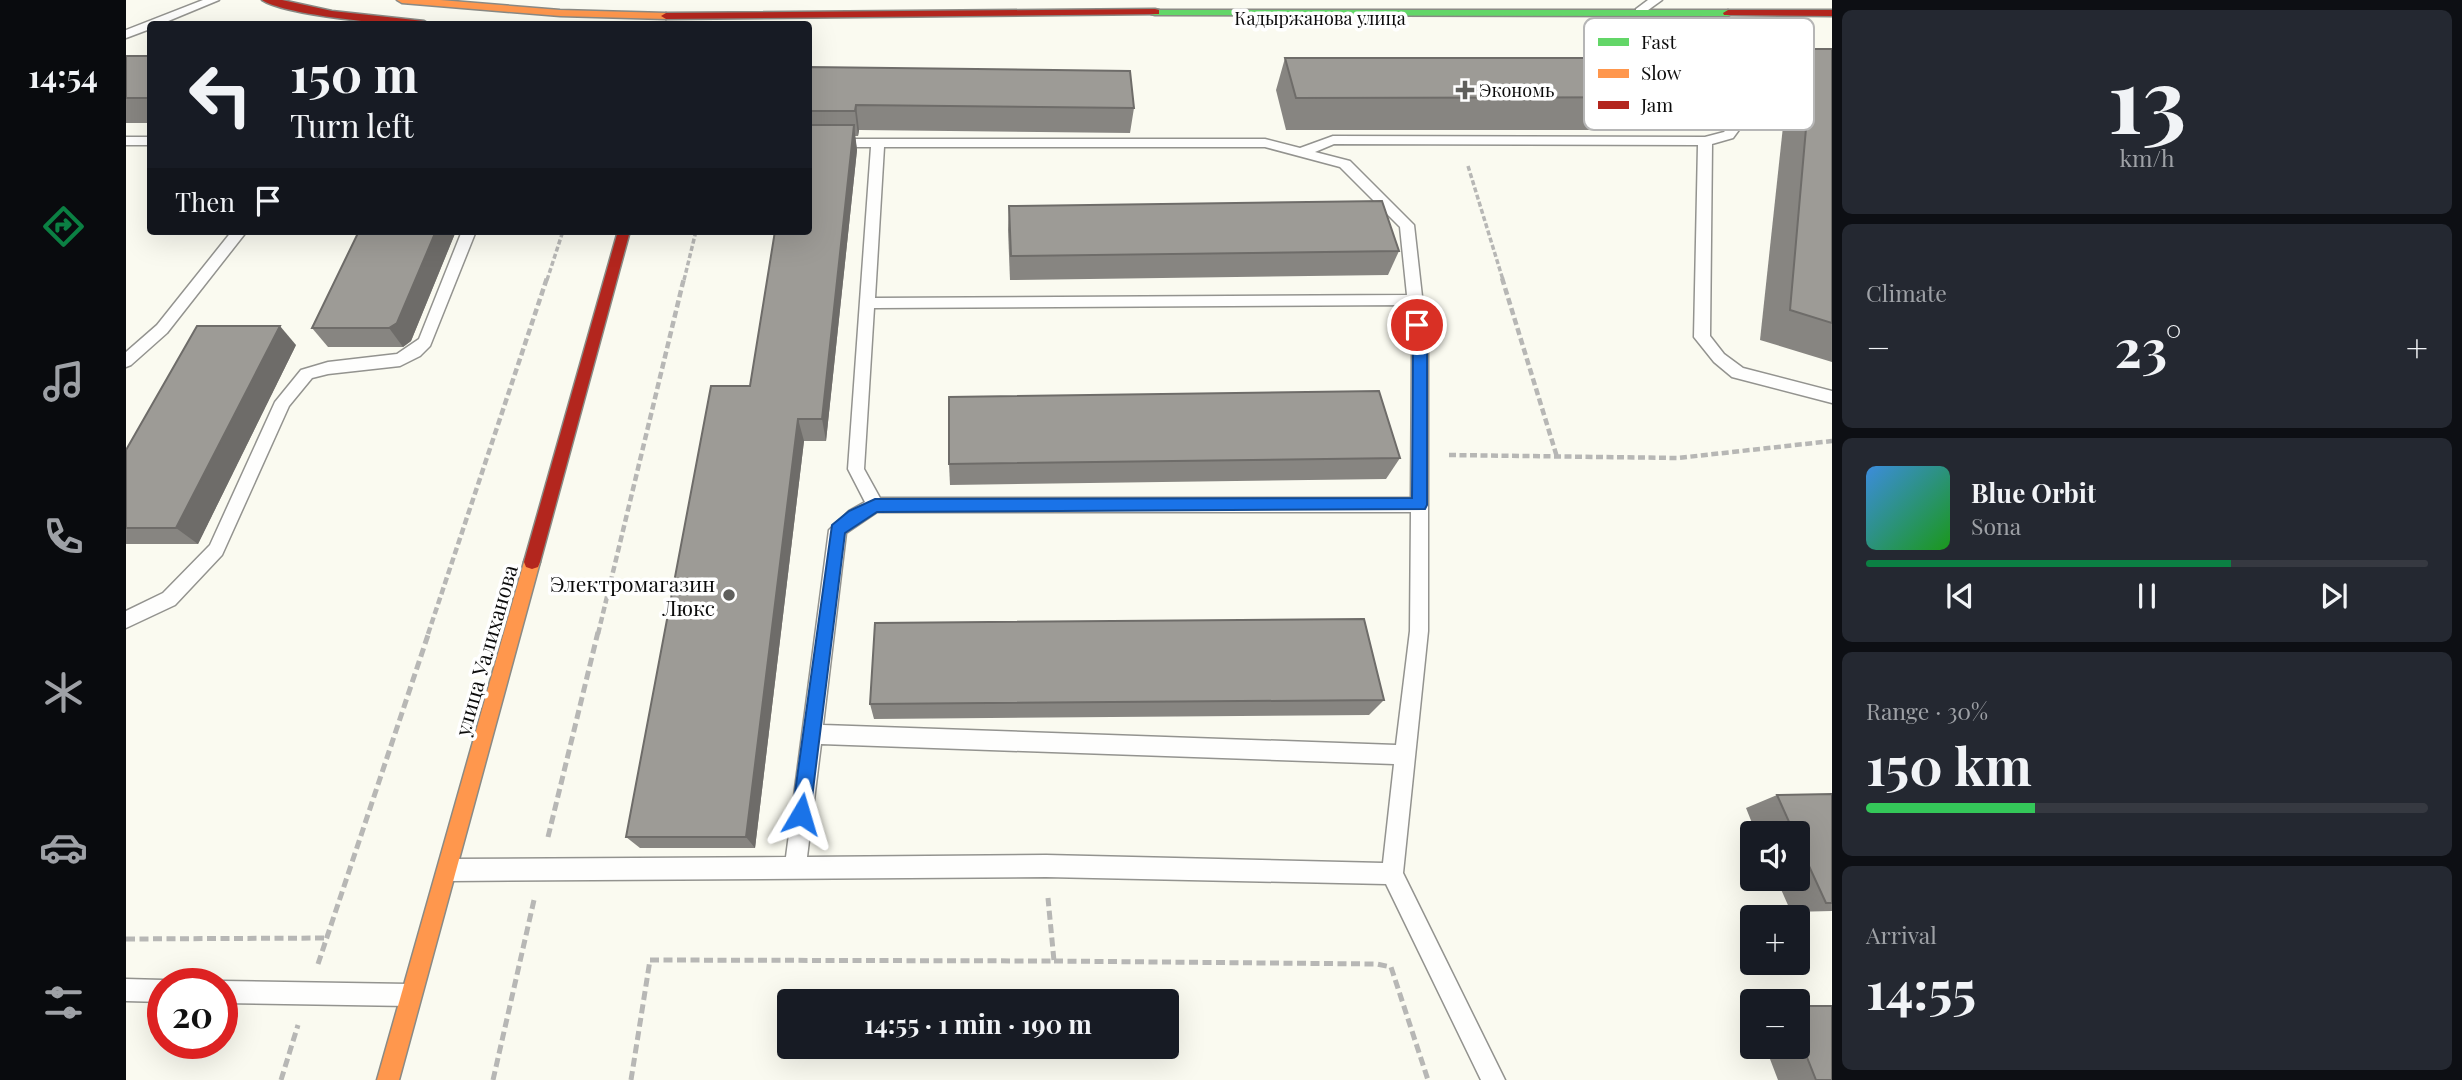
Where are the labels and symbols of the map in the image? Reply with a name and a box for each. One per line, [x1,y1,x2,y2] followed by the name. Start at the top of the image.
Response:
[1234,6,1406,30] street label: Кадыржанова улица
[1584,18,1814,130] legend
[1641,28,1677,54] text: Fast
[1641,59,1682,85] text: Slow
[1479,78,1554,102] place label: Экономь
[1457,82,1473,98] marker: Экономь
[1640,91,1673,117] text: Jam
[1387,295,1447,355] pin
[447,561,523,740] street label: улица Уалиханова
[550,569,715,621] place label: Электромагазин Люкс
[721,587,737,603] marker: Электромагазин Люкс
[764,777,838,851] position arrow
[147,968,238,1059] speed limit sign: 20

